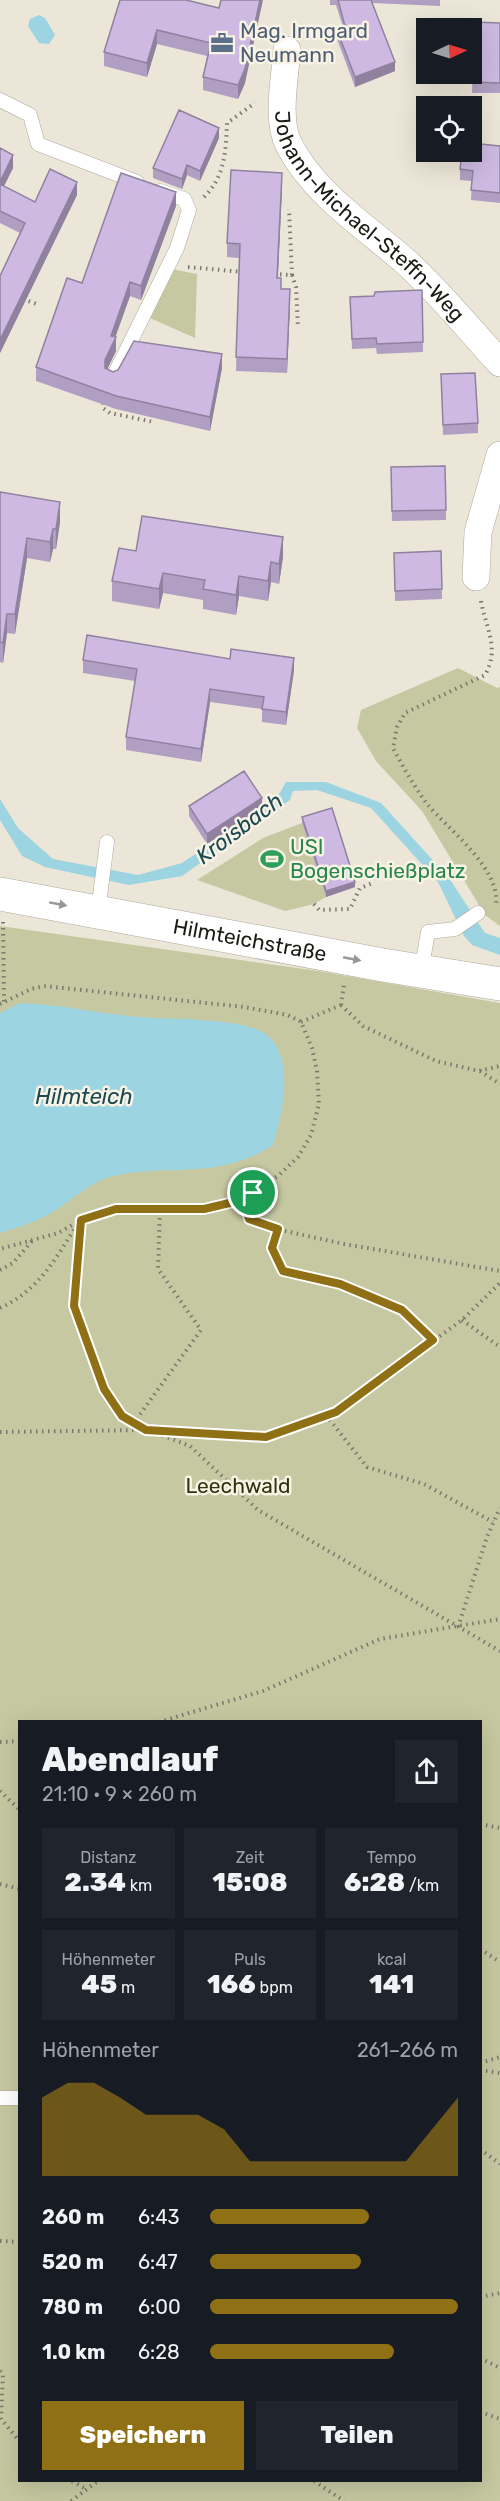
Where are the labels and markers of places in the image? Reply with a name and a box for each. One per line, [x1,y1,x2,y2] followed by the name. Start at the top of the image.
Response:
[240,18,368,67] place label: Mag. Irmgard Neumann
[209,30,235,56] office icon: Mag. Irmgard Neumann
[290,834,465,883] place label: USI Bogenschießplatz
[259,846,285,872] sports icon: USI Bogenschießplatz
[227,1167,278,1218] pin

